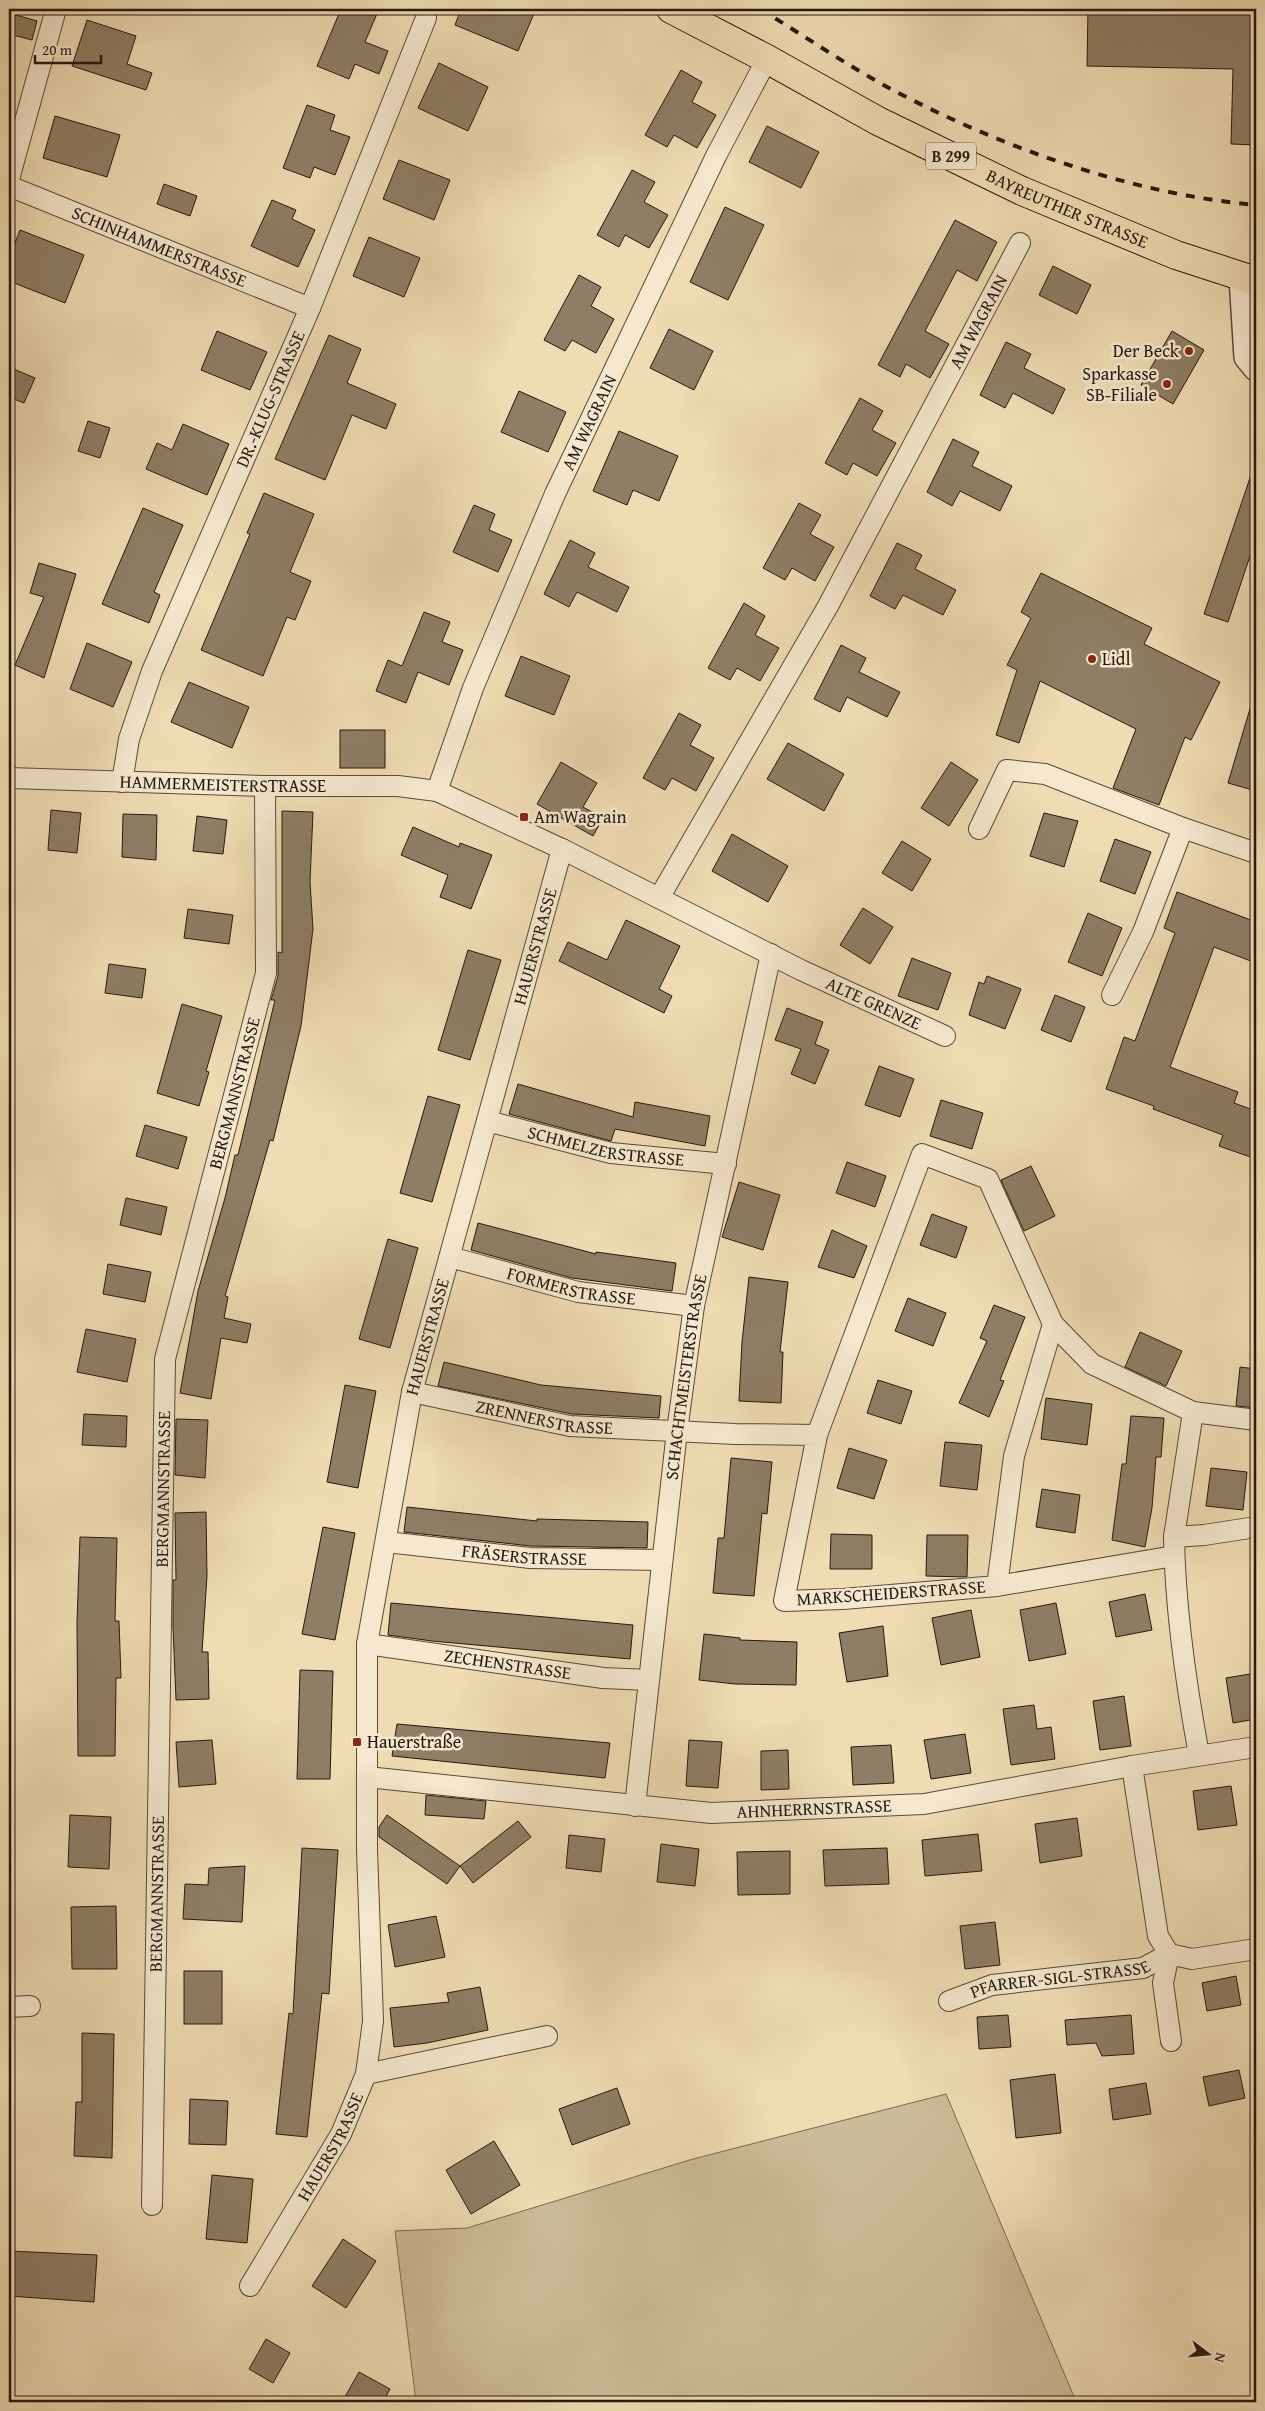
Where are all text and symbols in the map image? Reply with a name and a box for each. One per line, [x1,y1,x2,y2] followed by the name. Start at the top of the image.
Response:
[35,32,101,64] scale bar
[42,39,73,60] text: 20 m
[926,142,976,170] road number: B 299
[982,162,1153,255] street label: BAYREUTHER STRASSE
[68,199,251,294] street label: SCHINHAMMERSTRASSE
[942,269,1014,374] street label: AM WAGRAIN
[228,326,312,472] street label: DR.-KLUG-STRASSE
[1113,337,1180,364] place label: Der Beck
[1183,345,1195,357] marker: Der Beck
[1082,360,1157,408] place label: Sparkasse SB-Filiale
[554,370,623,475] street label: AM WAGRAIN
[1161,378,1173,390] marker: Sparkasse SB-Filiale
[1102,645,1131,672] place label: Lidl
[1086,653,1098,665] marker: Lidl
[119,767,326,799] street label: HAMMERMEISTERSTRASSE
[534,803,627,830] place label: Am Wagrain
[518,811,530,823] marker: Am Wagrain
[506,885,564,1008] street label: HAUERSTRASSE
[822,969,926,1036] street label: ALTE GRENZE
[201,1014,267,1172] street label: BERGMANNSTRASSE
[525,1118,685,1173] street label: SCHMELZERSTRASSE
[504,1259,637,1312] street label: FORMERSTRASSE
[658,1271,714,1481] street label: SCHACHTMEISTERSTRASSE
[398,1275,456,1398] street label: HAUERSTRASSE
[473,1392,613,1441] street label: ZRENNERSTRASSE
[148,1411,177,1568] street label: BERGMANNSTRASSE
[460,1537,587,1572] street label: FRÄSERSTRASSE
[796,1572,986,1613] street label: MARKSCHEIDERSTRASSE
[442,1641,573,1686] street label: ZECHENSTRASSE
[367,1728,461,1755] place label: Hauerstraße
[351,1736,363,1748] marker: Hauerstraße
[736,1791,892,1825] street label: AHNHERRNSTRASSE
[142,1816,171,1972] street label: BERGMANNSTRASSE
[966,1952,1155,2005] street label: PFARRER-SIGL-STRASSE
[290,2088,370,2206] street label: HAUERSTRASSE
[1182,2328,1232,2378] north arrow
[1209,2350,1231,2365] text: N

